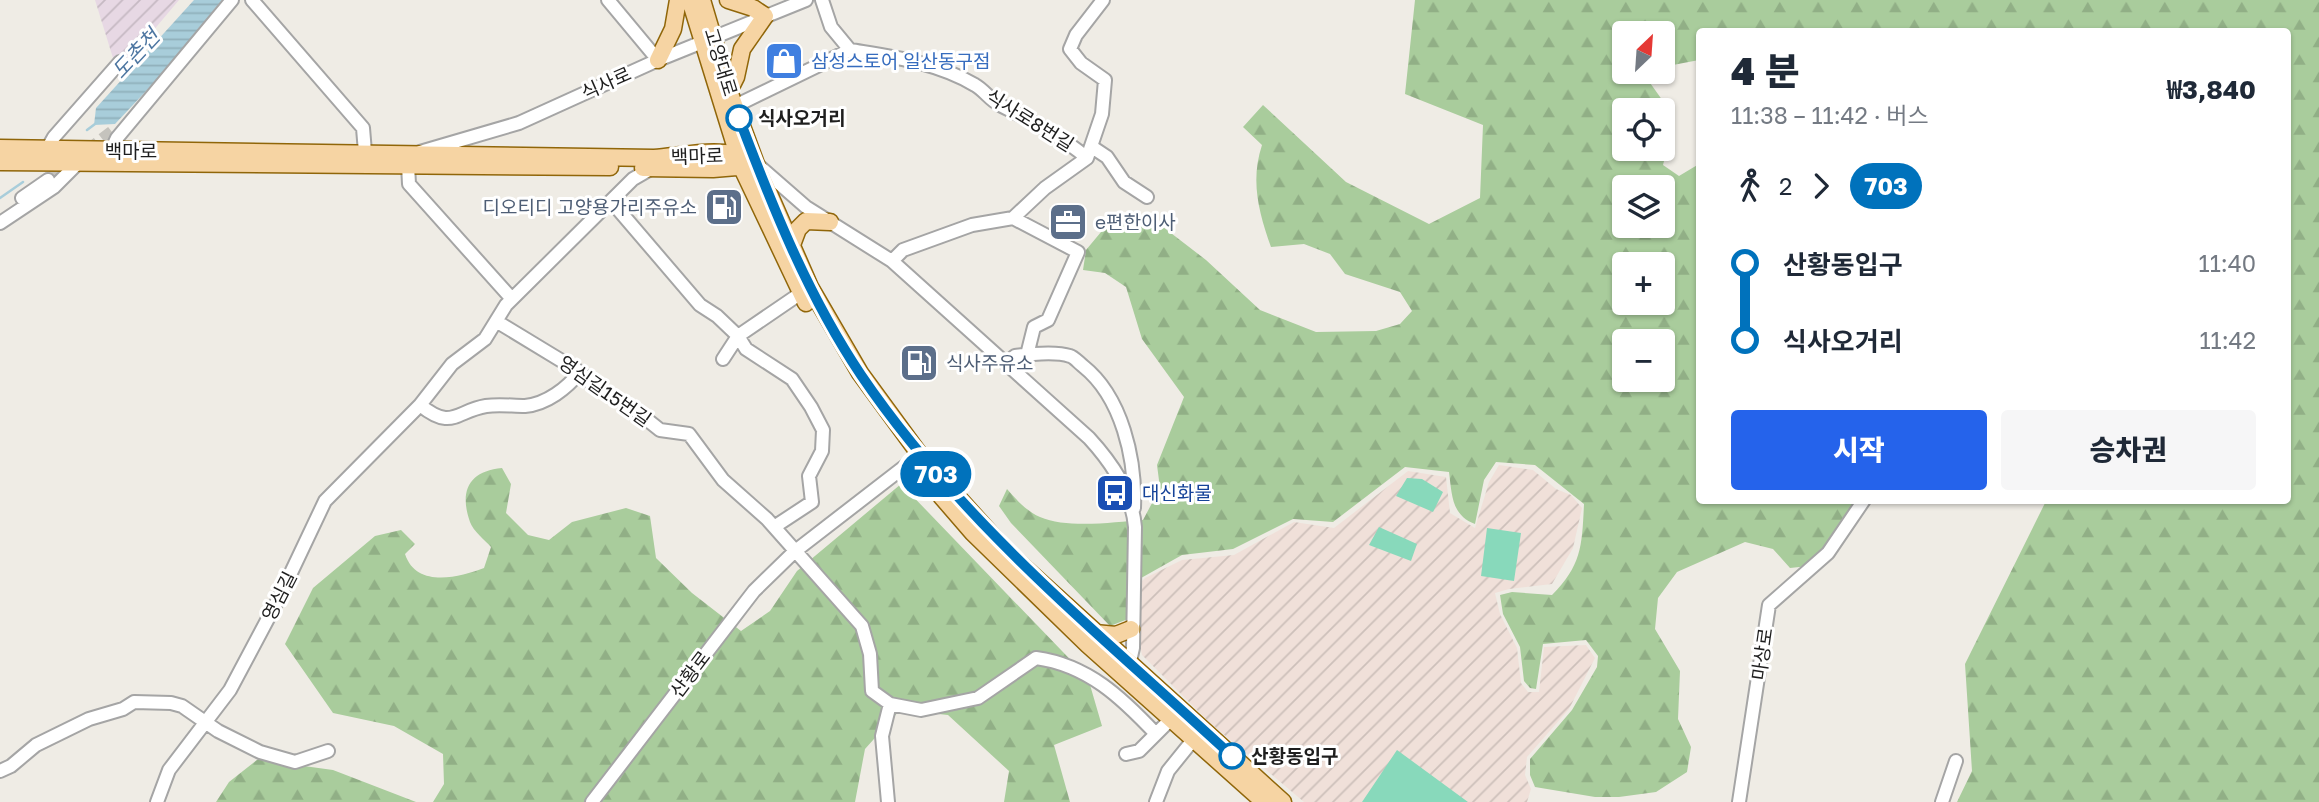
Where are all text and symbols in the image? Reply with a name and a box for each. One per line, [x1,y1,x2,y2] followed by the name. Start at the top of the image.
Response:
[106,21,166,83] water label: 도촌천
[1612,21,1675,84] north arrow
[1612,21,1675,392] map controls
[700,25,743,99] street label: 고양대로
[763,40,805,82] shop icon: 삼성스토어 일산동구점
[1731,48,1800,93] text: 4 분
[811,49,991,72] place label: 삼성스토어 일산동구점
[577,61,634,104] street label: 식사로
[2167,74,2256,105] text: ₩3,840
[982,84,1078,156] street label: 식사로8번길
[1612,98,1675,161] button: locate
[1731,101,1929,129] text: 11:38 – 11:42 · 버스
[726,105,752,131] marker: 식사오거리
[758,106,845,129] place label: 식사오거리
[105,139,157,162] street label: 백마로
[670,143,724,168] street label: 백마로
[1731,167,1769,205] icon: walk
[1802,167,1840,205] icon: forward
[1864,171,1908,200] text: 703
[1779,172,1792,200] text: 2
[1612,175,1675,238] button: layers
[703,186,745,228] fuel station icon: 디오티디 고양용가리주유소
[482,195,697,218] place label: 디오티디 고양용가리주유소
[1047,201,1089,243] office icon: e편한이사
[1095,210,1176,233] place label: e편한이사
[1783,249,1903,280] text: 산황동입구
[2199,249,2256,277] text: 11:40
[1612,252,1675,315] button: +
[1783,326,1903,357] text: 식사오거리
[2199,326,2256,354] text: 11:42
[1612,329,1675,392] button: −
[898,342,940,384] fuel station icon: 식사주유소
[555,350,656,431] street label: 영심길15번길
[946,351,1033,374] place label: 식사주유소
[1731,410,1987,490] button: 시작
[2001,410,2256,490] button: 승차권
[896,451,976,497] line badge: 703
[914,459,958,488] text: 703
[1094,472,1136,514] bus stop icon: 대신화물
[1142,481,1212,504] place label: 대신화물
[256,567,301,624] street label: 영심길
[1746,626,1777,682] street label: 마상로
[665,646,715,702] street label: 산황로
[1219,743,1245,769] marker: 산황동입구
[1251,744,1338,767] place label: 산황동입구

